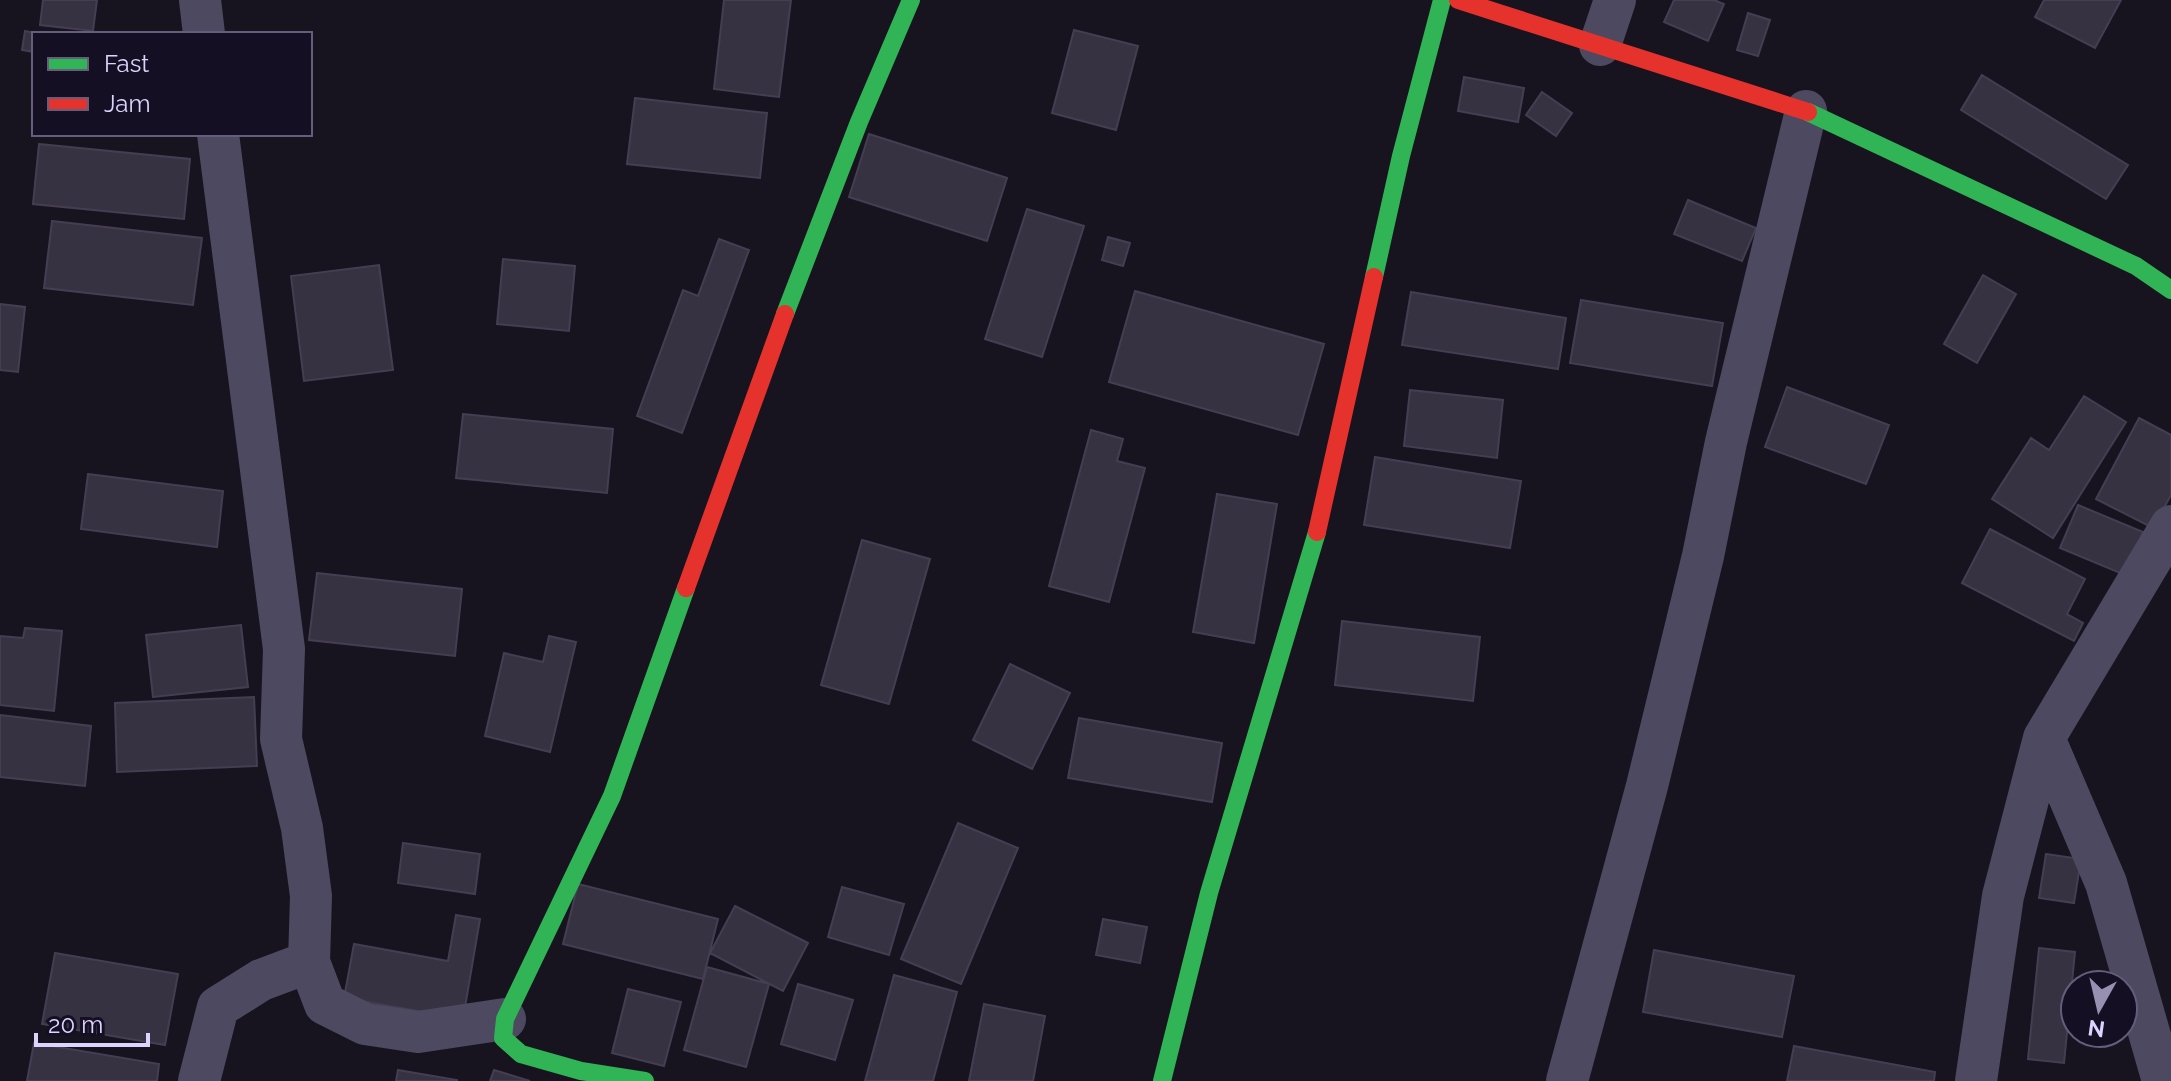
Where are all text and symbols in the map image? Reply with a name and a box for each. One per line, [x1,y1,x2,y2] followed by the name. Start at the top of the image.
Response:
[32,32,312,136] legend
[104,49,149,78] text: Fast
[104,89,150,118] text: Jam
[2059,969,2139,1049] north arrow
[36,997,148,1047] scale bar
[48,1010,103,1039] text: 20 m
[2086,1015,2106,1043] text: N

